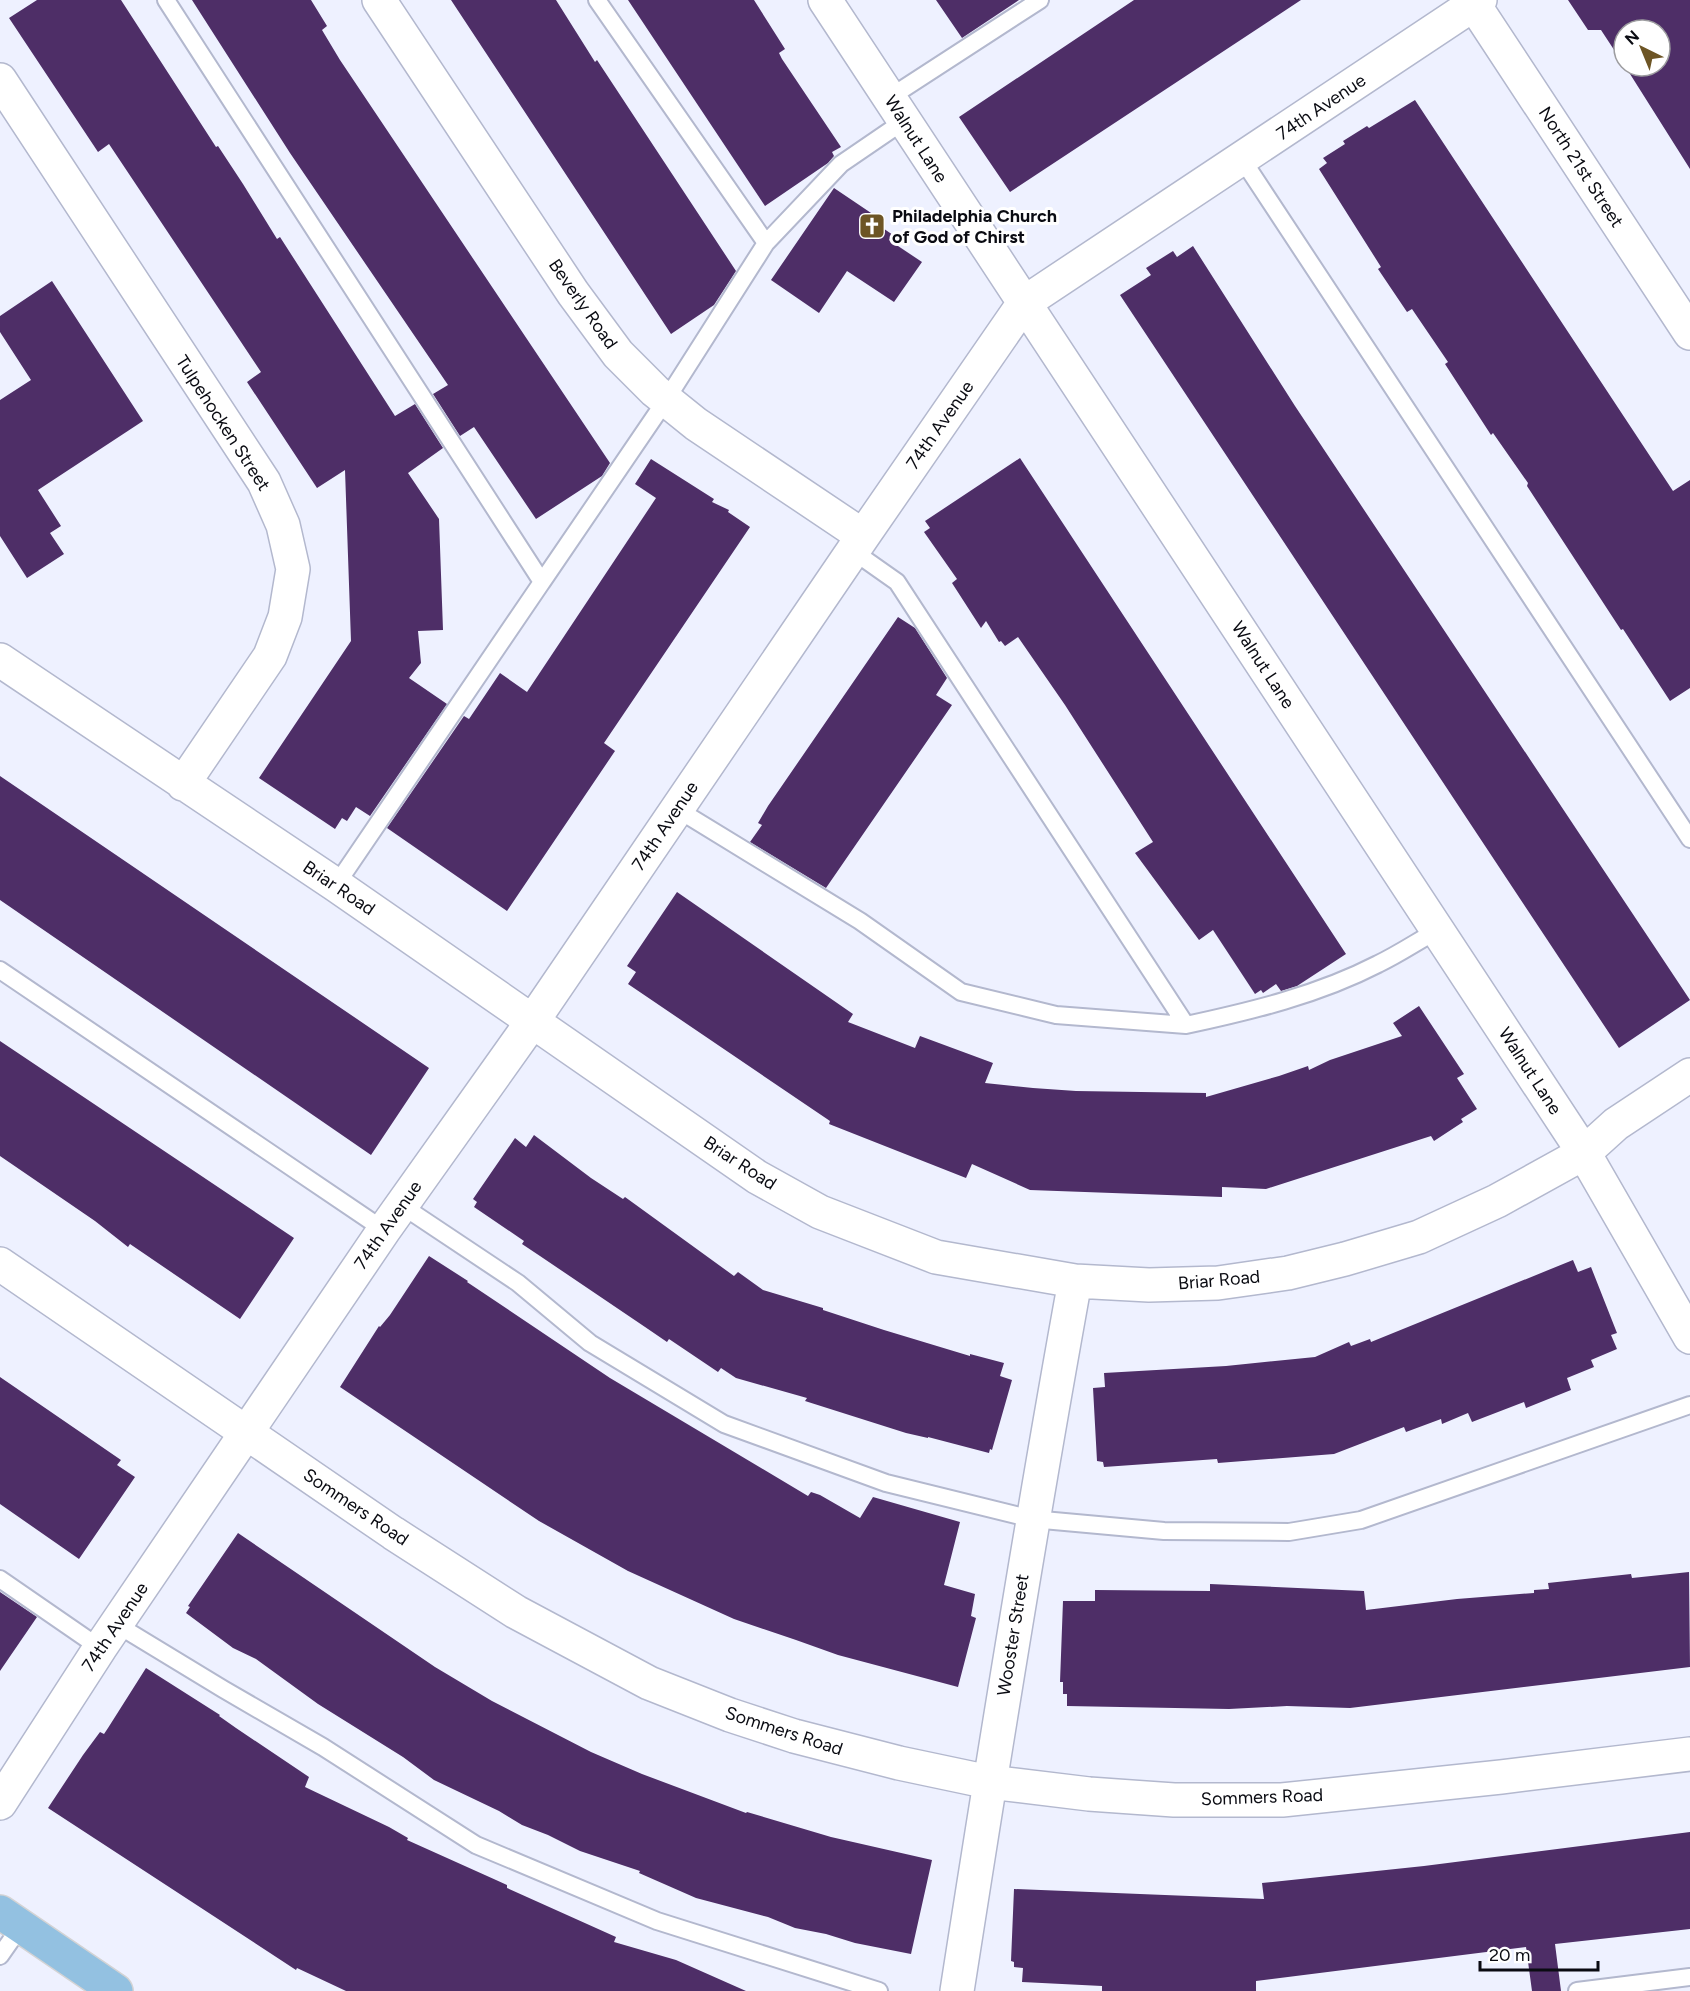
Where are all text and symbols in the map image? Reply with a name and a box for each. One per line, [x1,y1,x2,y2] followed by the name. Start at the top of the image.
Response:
[1612,18,1672,78] north arrow
[1621,26,1643,49] text: N
[1272,69,1370,145] street label: 74th Avenue
[880,91,952,187] street label: Walnut Lane
[1534,103,1628,232] street label: North 21st Street
[892,205,1057,248] place label: Philadelphia Church of God of Chirst
[857,211,887,241] church icon: Philadelphia Church of God of Chirst
[544,255,622,353] street label: Beverly Road
[171,351,275,495] street label: Tulpehocken Street
[901,376,979,474] street label: 74th Avenue
[1227,617,1299,713] street label: Walnut Lane
[627,777,703,875] street label: 74th Avenue
[299,856,379,920] street label: Briar Road
[1494,1023,1566,1119] street label: Walnut Lane
[699,1131,781,1195] street label: Briar Road
[349,1176,427,1274] street label: 74th Avenue
[1177,1265,1261,1295] street label: Briar Road
[299,1464,413,1550] street label: Sommers Road
[992,1572,1034,1698] street label: Wooster Street
[77,1578,153,1676] street label: 74th Avenue
[722,1702,846,1760] street label: Sommers Road
[1200,1784,1324,1810] street label: Sommers Road
[1480,1934,1598,1972] scale bar
[1489,1944,1530,1966] text: 20 m

